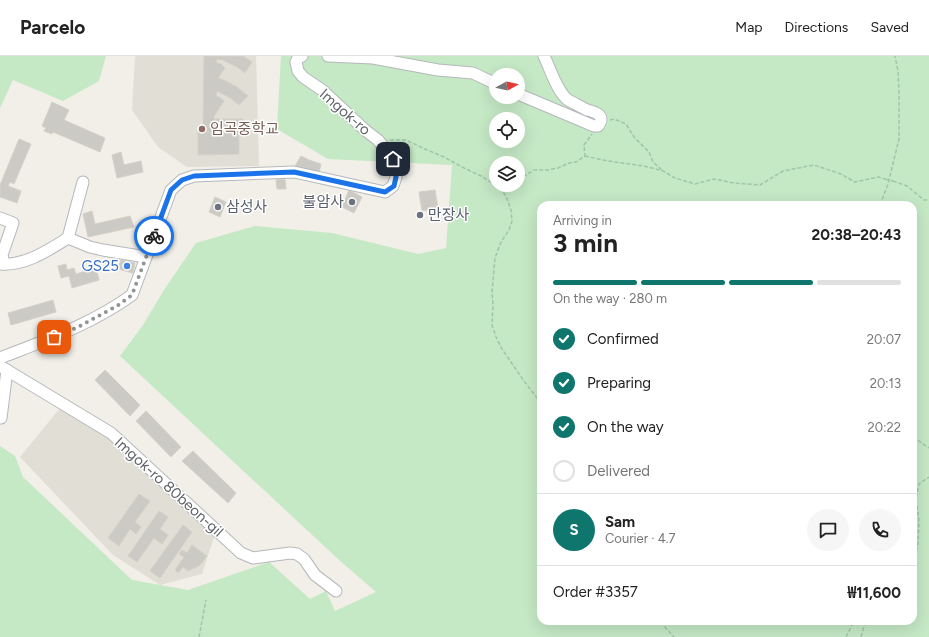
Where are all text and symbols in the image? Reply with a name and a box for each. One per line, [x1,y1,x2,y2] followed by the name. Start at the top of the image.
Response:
[20,16,85,39] text: Parcelo
[735,19,763,36] text: Map
[785,19,848,36] text: Directions
[870,19,909,36] text: Saved
[489,68,525,104] north arrow
[489,68,525,192] map controls
[316,85,374,139] street label: Imgok-ro
[489,112,525,148] button: locate
[210,120,279,138] place label: 임곡중학교
[197,124,207,134] marker: 임곡중학교
[376,142,410,176] pin
[382,148,404,170] icon: home
[489,156,525,192] button: layers
[303,193,344,211] place label: 불암사
[347,197,357,207] marker: 불암사
[226,198,268,216] place label: 삼성사
[213,202,223,212] marker: 삼성사
[428,206,470,224] place label: 만장사
[415,210,425,220] marker: 만장사
[553,213,612,228] text: Arriving in
[134,216,174,256] courier
[143,225,165,247] icon: bike
[812,226,901,244] text: 20:38–20:43
[553,227,618,259] text: 3 min
[81,257,119,275] place label: GS25
[122,261,132,271] marker: GS25
[553,291,667,306] text: On the way · 280 m
[37,320,71,354] pin
[43,326,65,348] icon: bag
[553,328,575,350] icon: check
[587,330,659,348] text: Confirmed
[867,332,901,347] text: 20:07
[553,372,575,394] icon: check
[587,374,651,392] text: Preparing
[870,376,901,391] text: 20:13
[553,416,575,438] icon: check
[587,418,664,436] text: On the way
[868,420,901,435] text: 20:22
[111,433,227,541] street label: Imgok-ro 80beon-gil
[587,462,650,480] text: Delivered
[807,509,849,551] button: chat
[859,509,901,551] button: phone
[605,513,635,531] text: Sam
[569,521,579,539] text: S
[605,531,676,546] text: Courier · 4.7
[553,583,638,601] text: Order #3357
[847,584,901,602] text: ₩11,600

